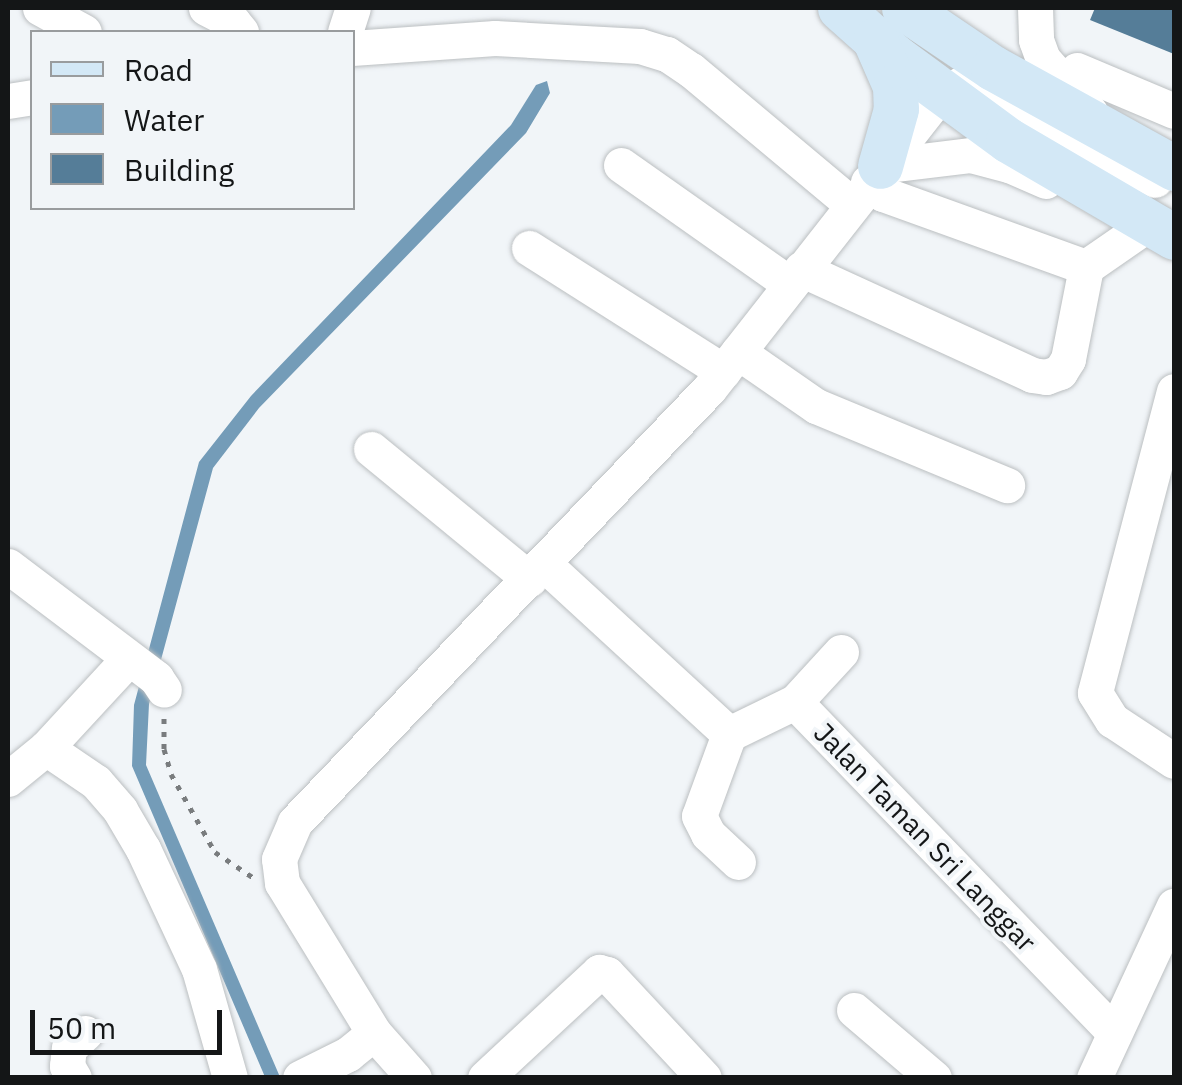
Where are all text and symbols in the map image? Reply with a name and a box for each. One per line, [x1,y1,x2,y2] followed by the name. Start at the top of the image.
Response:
[30,30,355,210] legend
[124,50,193,89] text: Road
[124,100,204,139] text: Water
[124,150,234,189] text: Building
[807,716,1043,958] street label: Jalan Taman Sri Langgar
[35,990,228,1052] scale bar
[47,1008,116,1047] text: 50 m

